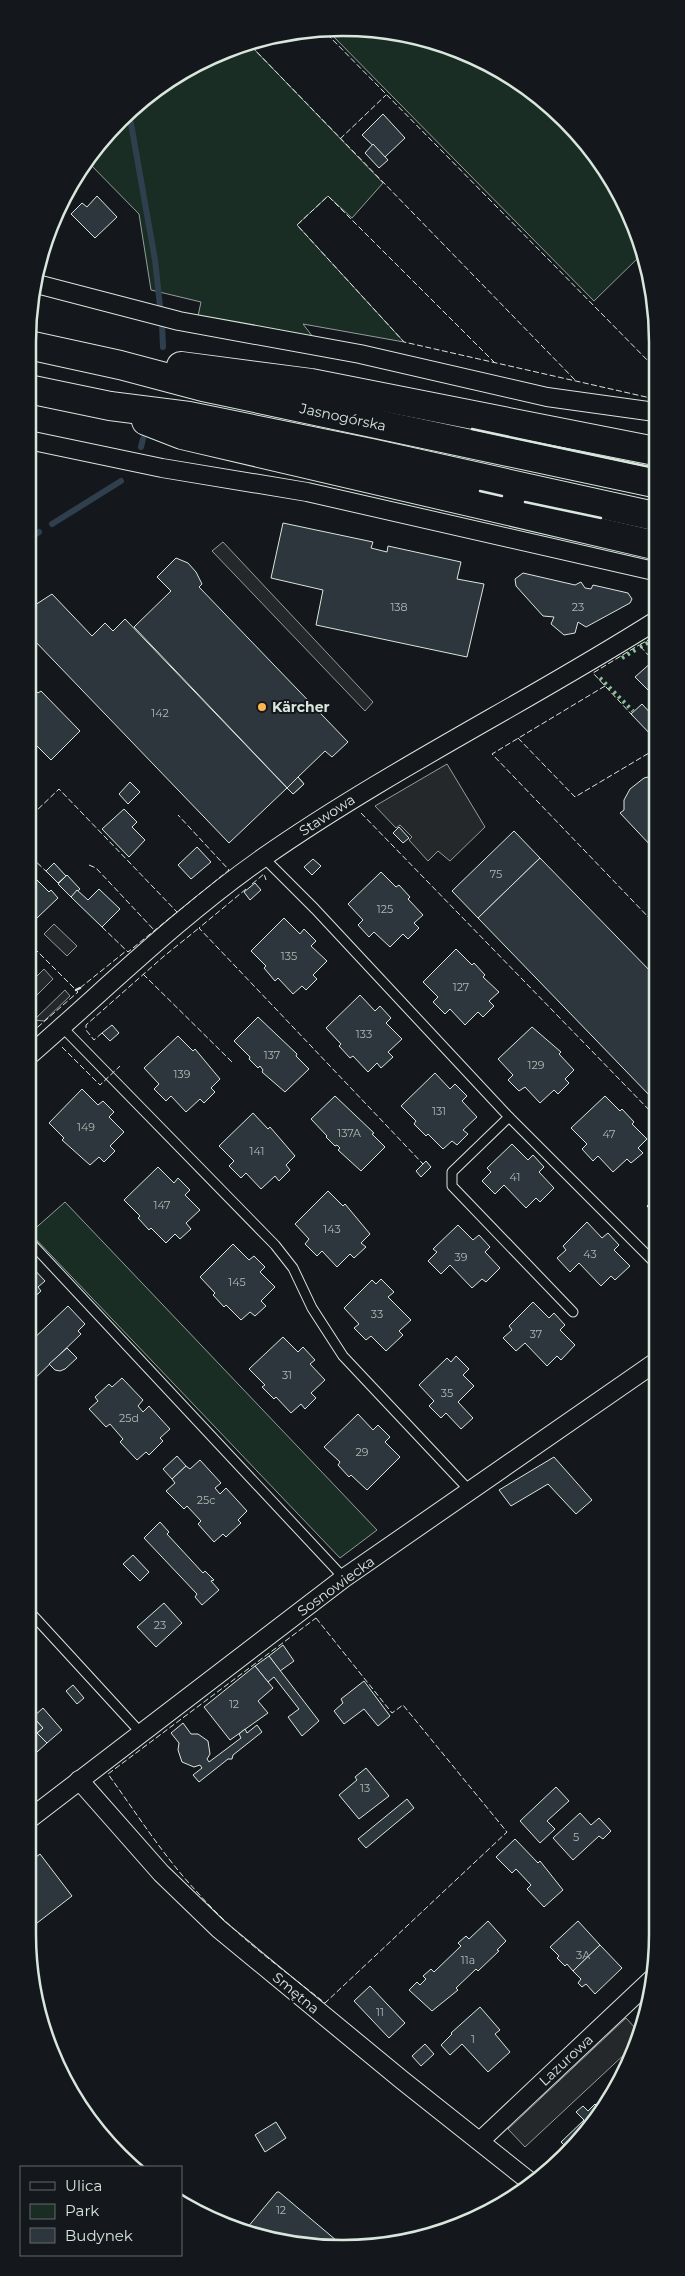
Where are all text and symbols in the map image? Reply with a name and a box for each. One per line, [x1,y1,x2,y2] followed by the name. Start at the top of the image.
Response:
[297,399,388,435] street label: Jasnogórska
[390,600,408,614] house number: 138
[572,600,584,614] house number: 23
[272,698,330,716] place label: Kärcher
[256,701,268,713] marker: Kärcher
[151,706,169,720] house number: 142
[296,790,358,840] street label: Stawowa
[490,867,502,881] house number: 75
[377,902,393,916] house number: 125
[281,949,297,963] house number: 135
[453,980,469,994] house number: 127
[356,1027,372,1041] house number: 133
[264,1048,280,1062] house number: 137
[528,1058,545,1072] house number: 129
[174,1067,191,1081] house number: 139
[432,1104,446,1118] house number: 131
[77,1120,95,1134] house number: 149
[337,1126,361,1140] house number: 137A
[602,1127,616,1141] house number: 47
[250,1144,264,1158] house number: 141
[510,1170,520,1184] house number: 41
[153,1198,171,1212] house number: 147
[323,1222,341,1236] house number: 143
[583,1247,597,1261] house number: 43
[455,1250,468,1264] house number: 39
[228,1275,246,1289] house number: 145
[371,1307,383,1321] house number: 33
[530,1327,542,1341] house number: 37
[282,1368,292,1382] house number: 31
[441,1386,453,1400] house number: 35
[119,1411,139,1425] house number: 25d
[356,1445,369,1459] house number: 29
[197,1493,215,1507] house number: 25c
[294,1552,378,1620] street label: Sosnowiecka
[154,1618,166,1632] house number: 23
[229,1697,239,1711] house number: 12
[360,1781,370,1795] house number: 13
[573,1830,579,1844] house number: 5
[576,1948,590,1962] house number: 3A
[461,1953,475,1967] house number: 11a
[269,1968,323,2018] street label: Smętna
[376,2005,384,2019] house number: 11
[535,2030,597,2090] street label: Lazurowa
[471,2032,475,2046] house number: 1
[20,2166,182,2256] legend
[65,2176,102,2195] text: Ulica
[65,2201,99,2220] text: Park
[276,2203,286,2217] house number: 12
[65,2226,133,2245] text: Budynek

